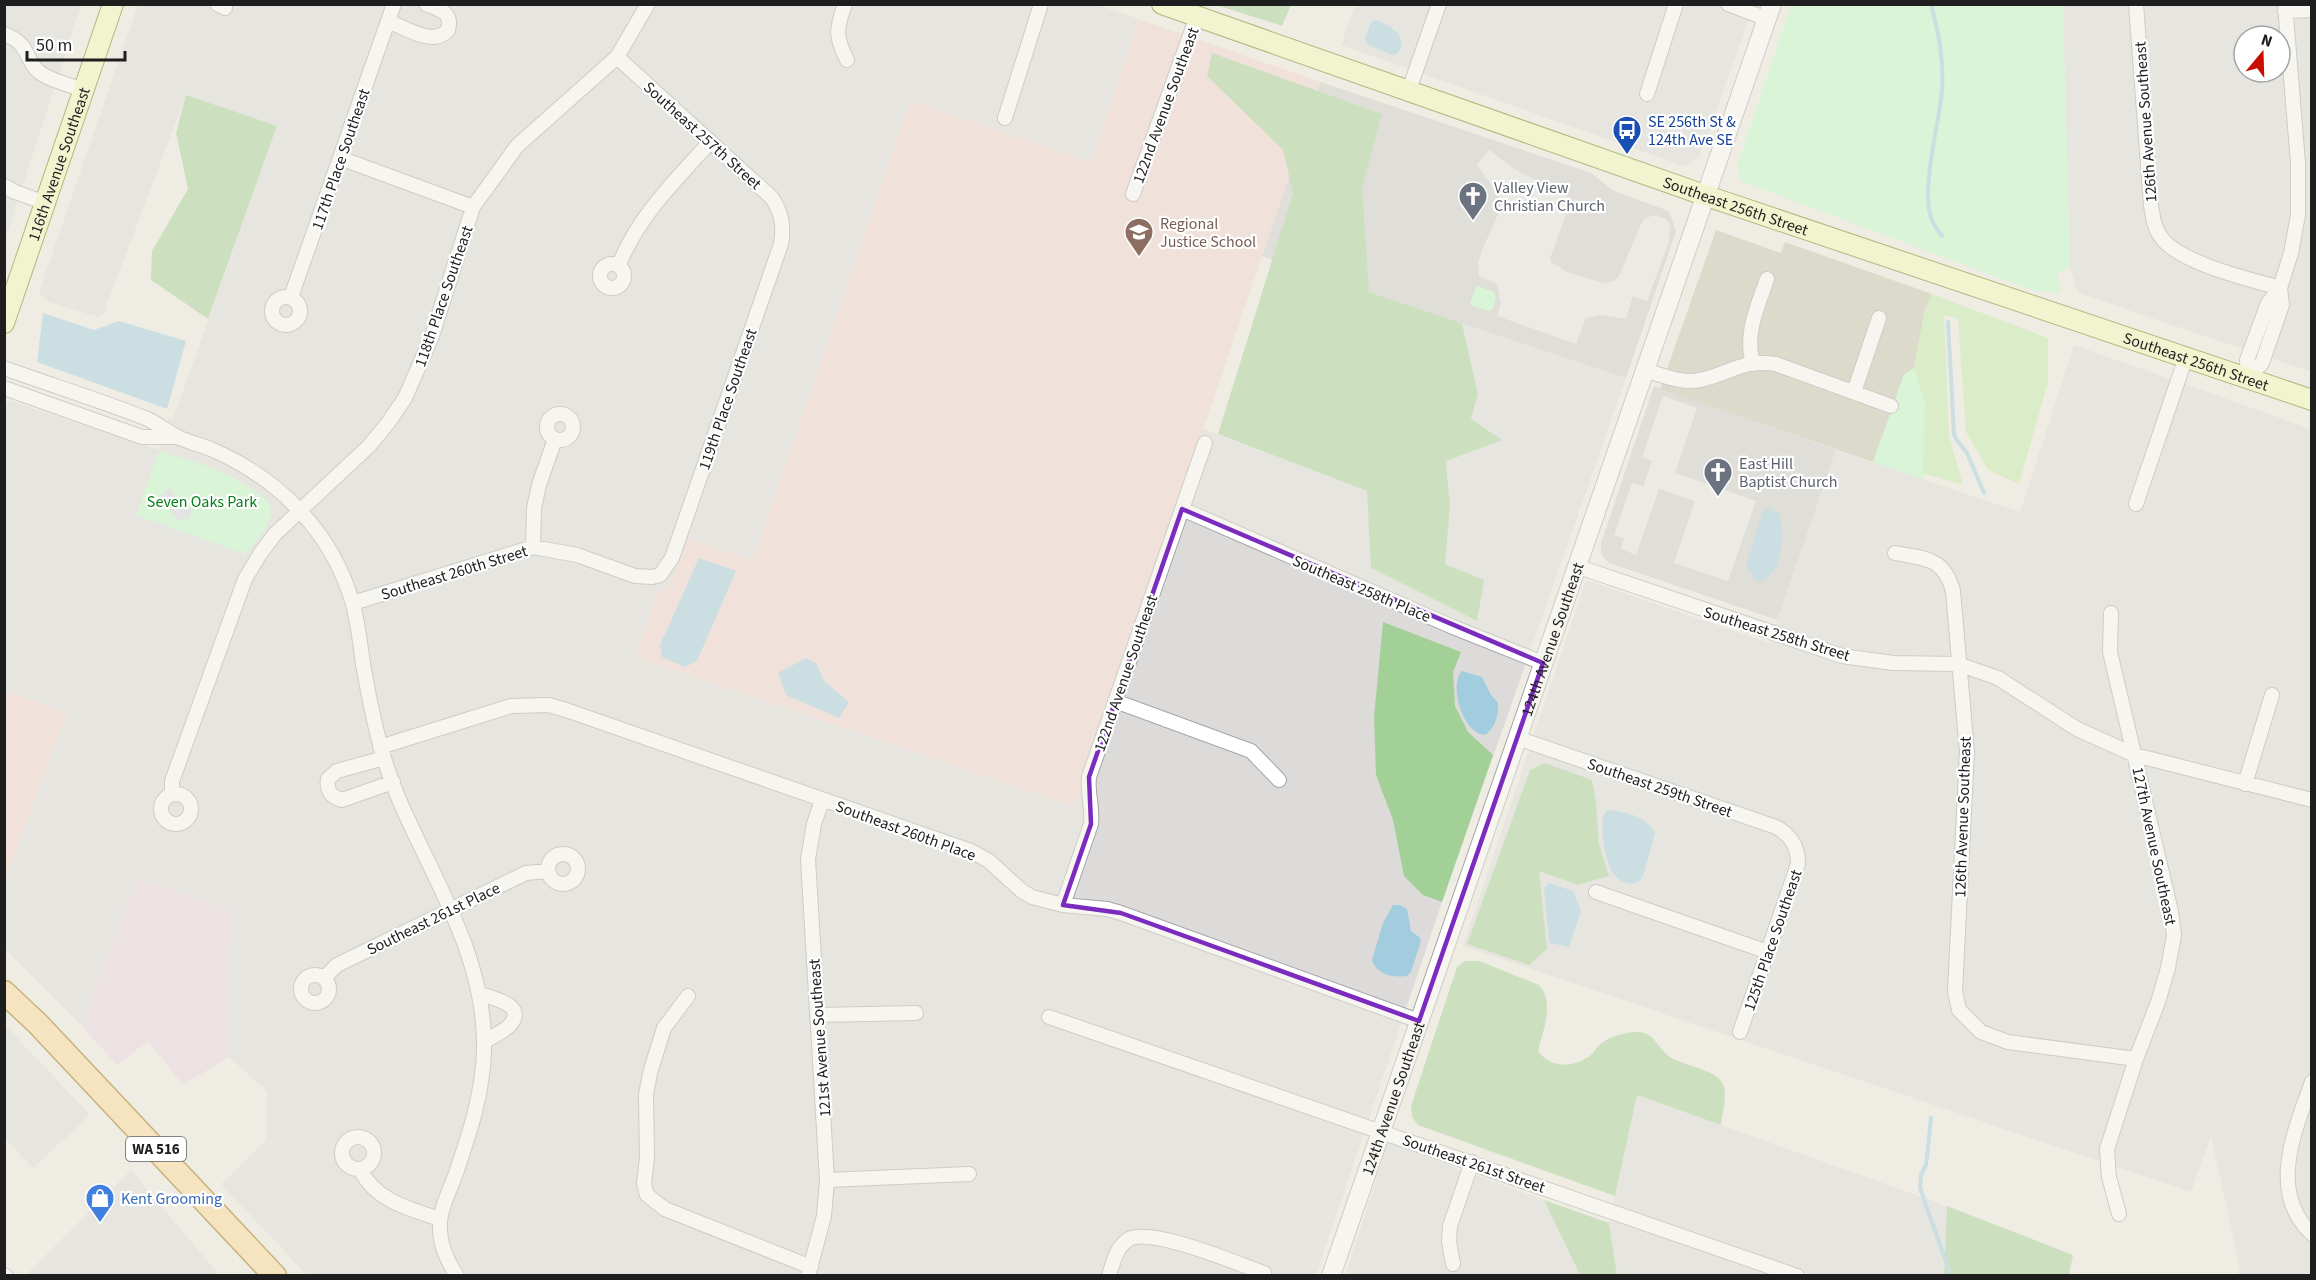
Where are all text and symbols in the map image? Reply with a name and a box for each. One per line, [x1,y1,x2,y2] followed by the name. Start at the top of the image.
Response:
[27,24,124,62] scale bar
[1127,24,1205,187] street label: 122nd Avenue Southeast
[2232,24,2292,84] north arrow
[2258,29,2275,53] text: N
[36,33,72,58] text: 50 m
[2129,40,2163,203] street label: 126th Avenue Southeast
[638,77,767,195] street label: Southeast 257th Street
[23,84,96,244] street label: 116th Avenue Southeast
[306,85,376,233] street label: 117th Place Southeast
[1648,111,1736,151] place label: SE 256th St & 124th Ave SE
[1611,114,1643,156] bus stop icon: SE 256th St & 124th Ave SE
[1660,171,1811,242] street label: Southeast 256th Street
[1494,177,1605,217] place label: Valley View Christian Church
[1457,180,1489,222] church icon: Valley View Christian Church
[1160,213,1256,253] place label: Regional Justice School
[1123,216,1155,258] school or university icon: Regional Justice School
[409,222,479,370] street label: 118th Place Southeast
[693,325,763,473] street label: 119th Place Southeast
[2120,327,2272,397] street label: Southeast 256th Street
[1739,453,1837,493] place label: East Hill Baptist Church
[1702,456,1734,498] church icon: East Hill Baptist Church
[147,491,257,513] park label: Seven Oaks Park
[378,540,531,606] street label: Southeast 260th Street
[1289,550,1434,628] street label: Southeast 258th Place
[1516,559,1590,719] street label: 124th Avenue Southeast
[1089,591,1163,755] street label: 122nd Avenue Southeast
[1701,601,1853,667] street label: Southeast 258th Street
[1949,735,1977,898] street label: 126th Avenue Southeast
[1584,753,1736,823] street label: Southeast 259th Street
[2126,765,2182,928] street label: 127th Avenue Southeast
[832,795,979,867] street label: Southeast 260th Place
[1738,866,1808,1014] street label: 125th Place Southeast
[363,877,504,961] street label: Southeast 261st Place
[803,957,837,1118] street label: 121st Avenue Southeast
[1357,1018,1431,1179] street label: 124th Avenue Southeast
[1399,1129,1549,1199] street label: Southeast 261st Street
[126,1137,186,1161] road number: WA 516
[84,1182,116,1224] shop icon: Kent Grooming
[121,1188,222,1210] place label: Kent Grooming

